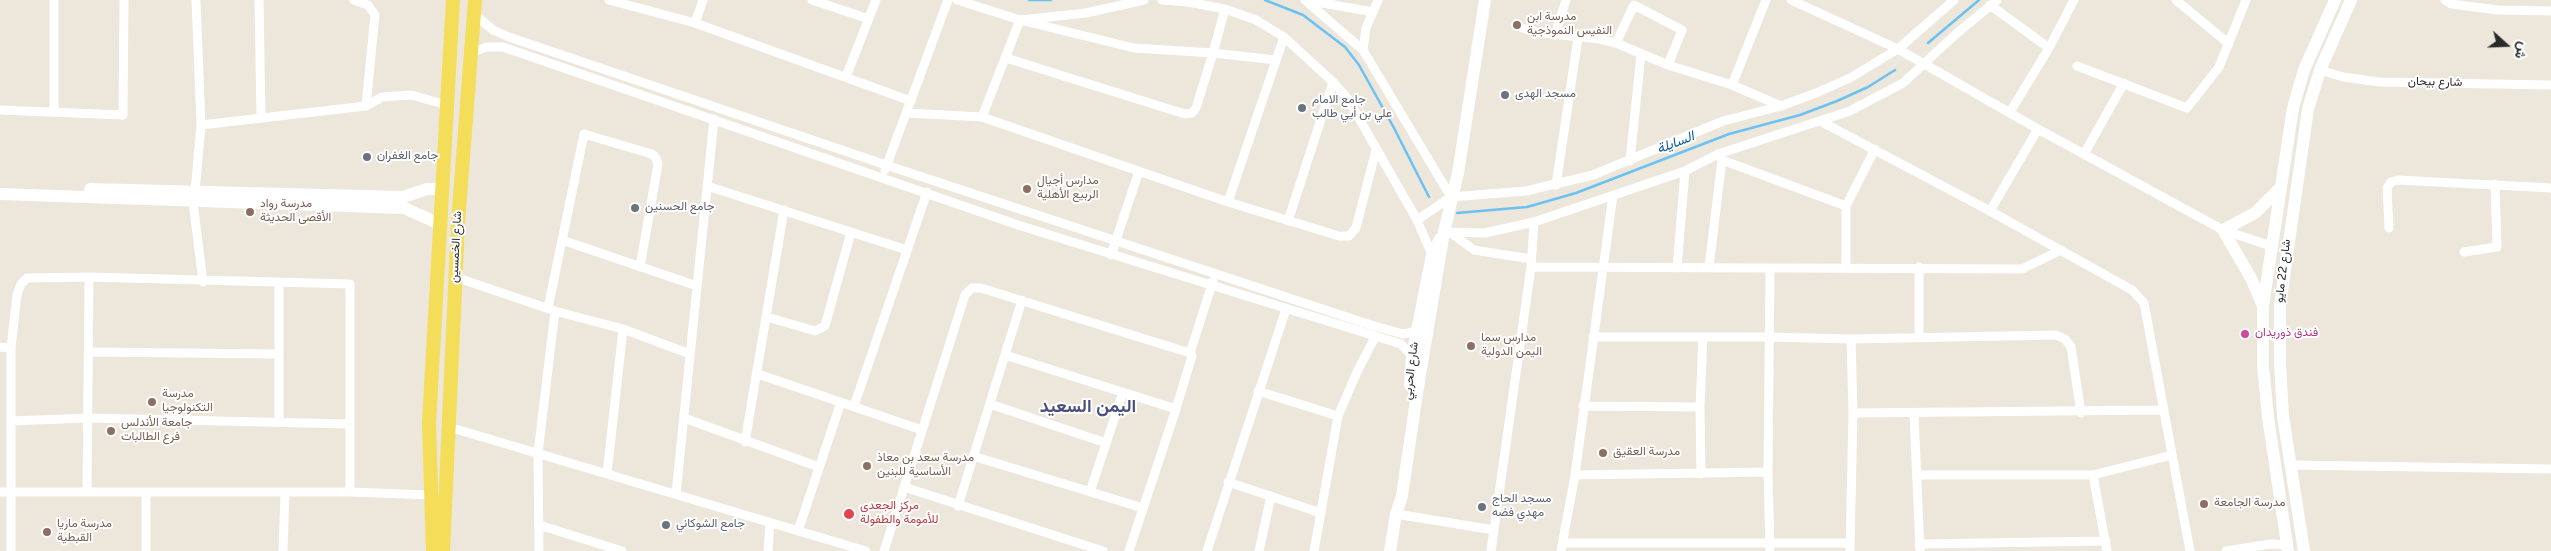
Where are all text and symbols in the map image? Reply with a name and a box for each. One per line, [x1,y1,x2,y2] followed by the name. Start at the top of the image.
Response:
[1527,11,1612,39] place label: مدرسة ابن النفيس النموذجية
[1511,19,1523,31] marker: مدرسة ابن النفيس النموذجية
[2481,20,2531,70] north arrow
[2510,39,2531,61] text: ش
[2408,75,2462,91] street label: شارع بيحان
[1515,88,1576,102] place label: مسجد الهدى
[1499,89,1511,101] marker: مسجد الهدى
[1312,94,1392,122] place label: جامع الامام علي بن أيي طالب
[1296,102,1308,114] marker: جامع الامام علي بن أيي طالب
[1655,129,1697,159] water label: السايلة
[377,150,438,164] place label: جامع الغفران
[361,151,373,163] marker: جامع الغفران
[1037,175,1099,203] place label: مدارس أجيال الربيع الأهلية
[1021,183,1033,195] marker: مدارس أجيال الربيع الأهلية
[260,198,331,226] place label: مدرسة رواد الأقصى الحديثة
[645,201,715,215] place label: جامع الحسنين
[629,202,641,214] marker: جامع الحسنين
[244,206,256,218] marker: مدرسة رواد الأقصى الحديثة
[448,211,466,283] street label: شارع الخمسين
[2273,238,2295,304] street label: شارع 22 مايو
[2255,327,2318,341] place label: فندق ذوريدان
[2239,328,2251,340] marker: فندق ذوريدان
[1481,332,1542,360] place label: مدارس سما اليمن الدولية
[1465,340,1477,352] marker: مدارس سما اليمن الدولية
[1401,341,1423,401] street label: شارع الحربي
[162,388,213,416] place label: مدرسة التكنولوجيا
[146,396,158,408] marker: مدرسة التكنولوجيا
[1040,397,1136,419] district label: اليمن السعيد
[121,417,192,445] place label: جامعة الأندلس فرع الطالبات
[105,425,117,437] marker: جامعة الأندلس فرع الطالبات
[1613,446,1680,460] place label: مدرسة العقيق
[1597,447,1609,459] marker: مدرسة العقيق
[877,452,974,480] place label: مدرسة سعد بن معاذ الأساسية للبنين
[861,460,873,472] marker: مدرسة سعد بن معاذ الأساسية للبنين
[1492,493,1551,521] place label: مسجد الحاج مهدي فضه
[2214,497,2286,511] place label: مدرسة الجامعة
[2198,498,2210,510] marker: مدرسة الجامعة
[860,500,939,528] place label: مركز الجعدي للأمومة والطفولة
[1476,501,1488,513] marker: مسجد الحاج مهدي فضه
[842,507,856,521] marker: مركز الجعدي للأمومة والطفولة
[57,518,112,546] place label: مدرسة ماريا القبطية
[676,518,745,532] place label: جامع الشوكاني
[660,519,672,531] marker: جامع الشوكاني
[41,526,53,538] marker: مدرسة ماريا القبطية

